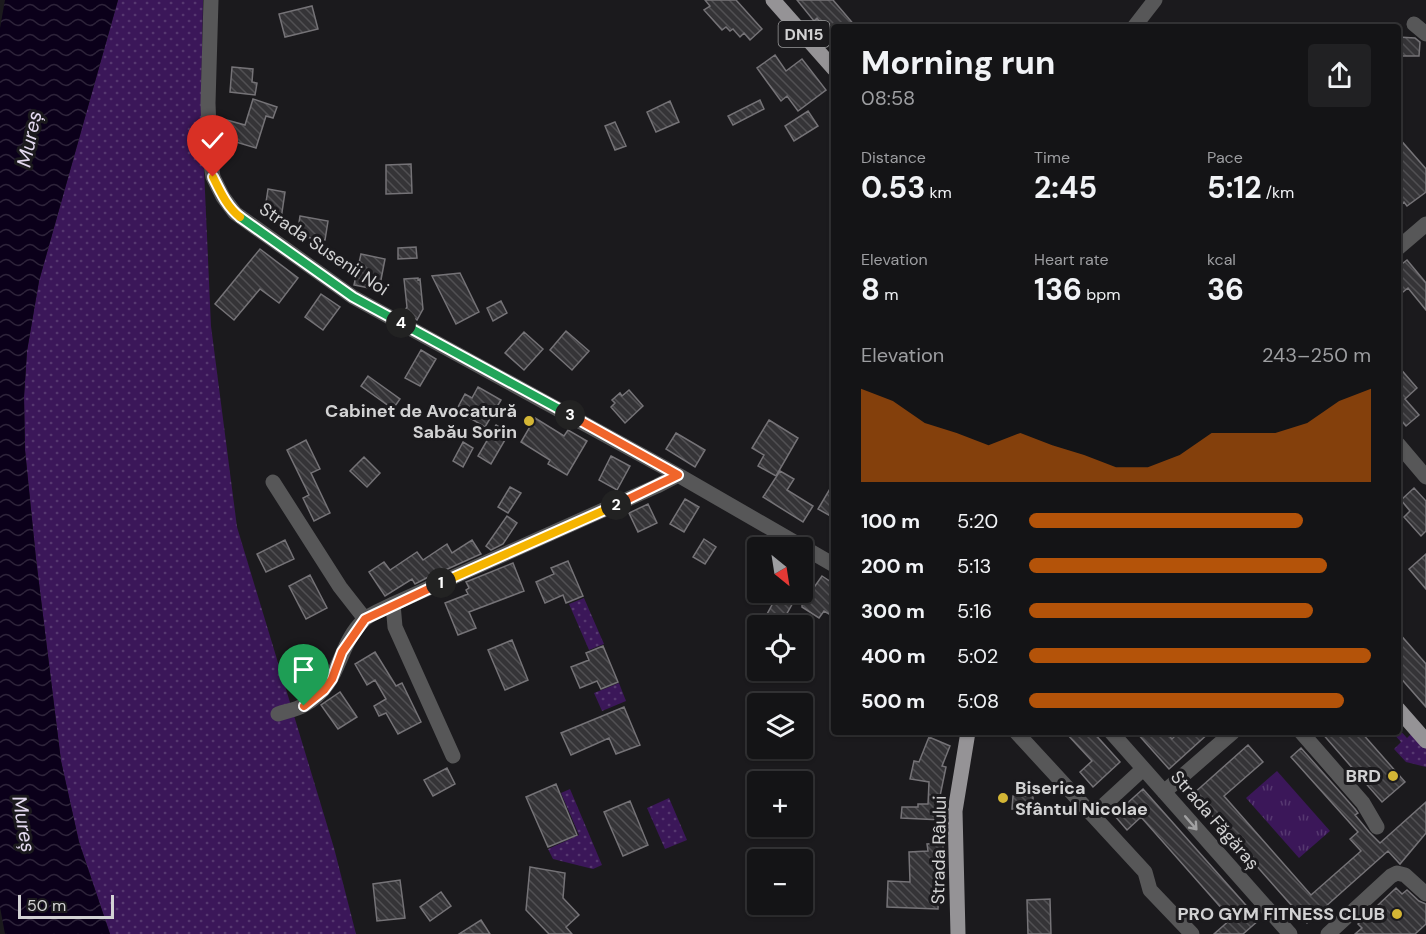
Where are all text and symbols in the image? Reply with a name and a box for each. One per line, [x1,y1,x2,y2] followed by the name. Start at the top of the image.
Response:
[778,21,830,47] road number: DN15
[861,41,1055,84] text: Morning run
[1308,44,1371,107] button: share
[861,85,915,111] text: 08:58
[10,108,48,170] water label: Mureș
[187,115,238,177] pin
[196,124,229,157] icon: check
[861,147,926,168] text: Distance
[1034,147,1070,168] text: Time
[1207,147,1243,168] text: Pace
[861,168,925,207] text: 0.53
[1034,168,1097,207] text: 2:45
[1207,168,1262,207] text: 5:12
[925,182,952,203] text: km
[1262,182,1294,203] text: /km
[255,197,393,301] street label: Strada Susenii Noi
[861,249,928,270] text: Elevation
[1034,249,1109,270] text: Heart rate
[1207,249,1236,270] text: kcal
[861,270,880,309] text: 8
[1034,270,1082,309] text: 136
[1207,270,1244,309] text: 36
[880,284,899,305] text: m
[1082,284,1121,305] text: bpm
[386,308,416,338] pin: 4
[396,312,406,333] text: 4
[861,342,944,368] text: Elevation
[1262,342,1371,368] text: 243–250 m
[325,399,517,444] place label: Cabinet de Avocatură Sabău Sorin
[555,400,585,430] pin: 3
[565,404,575,425] text: 3
[522,414,536,428] marker: Cabinet de Avocatură Sabău Sorin
[601,490,631,520] pin: 2
[611,494,621,515] text: 2
[861,508,920,534] text: 100 m
[957,508,998,534] text: 5:20
[747,537,813,603] north arrow
[747,537,813,915] map controls
[861,553,924,579] text: 200 m
[957,553,991,579] text: 5:13
[426,568,456,598] pin: 1
[438,572,444,593] text: 1
[861,598,925,624] text: 300 m
[957,598,992,624] text: 5:16
[747,615,813,681] button: locate
[861,643,926,669] text: 400 m
[957,643,998,669] text: 5:02
[278,644,329,706] pin
[287,653,320,686] icon: arrive
[861,688,925,714] text: 500 m
[957,688,999,714] text: 5:08
[747,693,813,759] button: layers
[1345,764,1381,788] place label: BRD
[1165,765,1265,875] street label: Strada Făgăraș
[1386,769,1400,783] marker: BRD
[747,771,813,837] button: +
[1015,776,1148,821] place label: Biserica Sfântul Nicolae
[996,791,1010,805] marker: Biserica Sfântul Nicolae
[6,794,42,854] water label: Mureș
[926,795,952,905] street label: Strada Râului
[1184,815,1198,830] one-way arrow
[747,849,813,915] button: −
[18,892,114,920] scale bar
[27,895,66,916] text: 50 m
[1178,902,1385,926] place label: PRO GYM FITNESS CLUB
[1390,907,1404,921] marker: PRO GYM FITNESS CLUB

